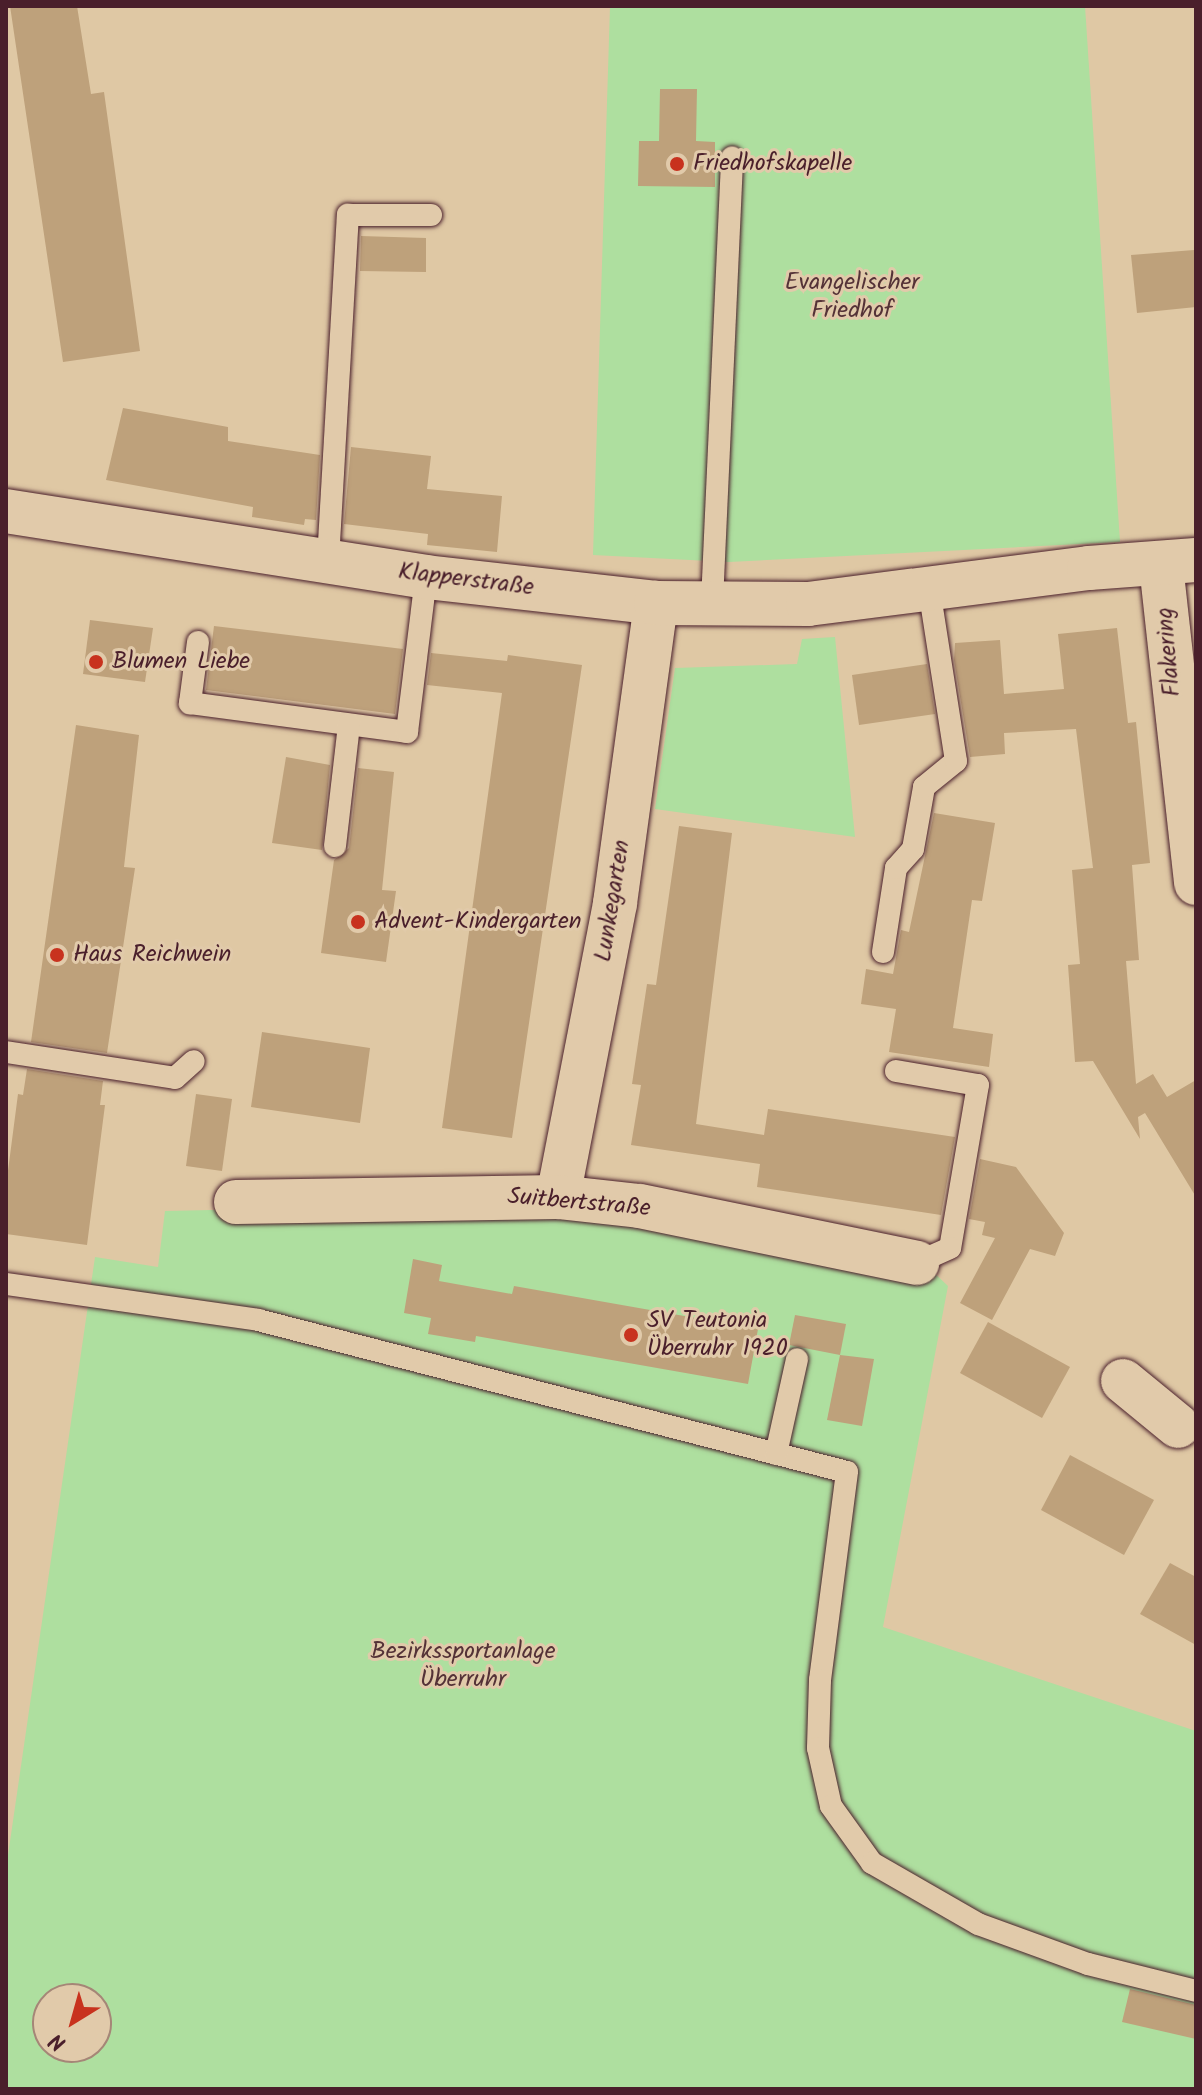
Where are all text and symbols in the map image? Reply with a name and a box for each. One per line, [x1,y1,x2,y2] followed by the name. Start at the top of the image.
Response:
[693,150,852,178] place label: Friedhofskapelle
[668,155,686,173] marker: Friedhofskapelle
[785,269,919,325] park label: Evangelischer Friedhof
[396,557,536,603] street label: Klapperstraße
[1151,606,1187,698] street label: Flakering
[112,648,250,676] place label: Blumen Liebe
[87,653,105,671] marker: Blumen Liebe
[589,838,637,964] street label: Lunkegarten
[374,908,581,936] place label: Advent-Kindergarten
[349,913,367,931] marker: Advent-Kindergarten
[73,941,231,969] place label: Haus Reichwein
[48,946,66,964] marker: Haus Reichwein
[506,1182,652,1224] street label: Suitbertstraße
[647,1307,788,1363] place label: SV Teutonia Überruhr 1920
[622,1326,640,1344] marker: SV Teutonia Überruhr 1920
[371,1638,555,1694] park label: Bezirkssportanlage Überruhr
[32,1983,112,2063] north arrow
[42,2023,75,2059] text: N

